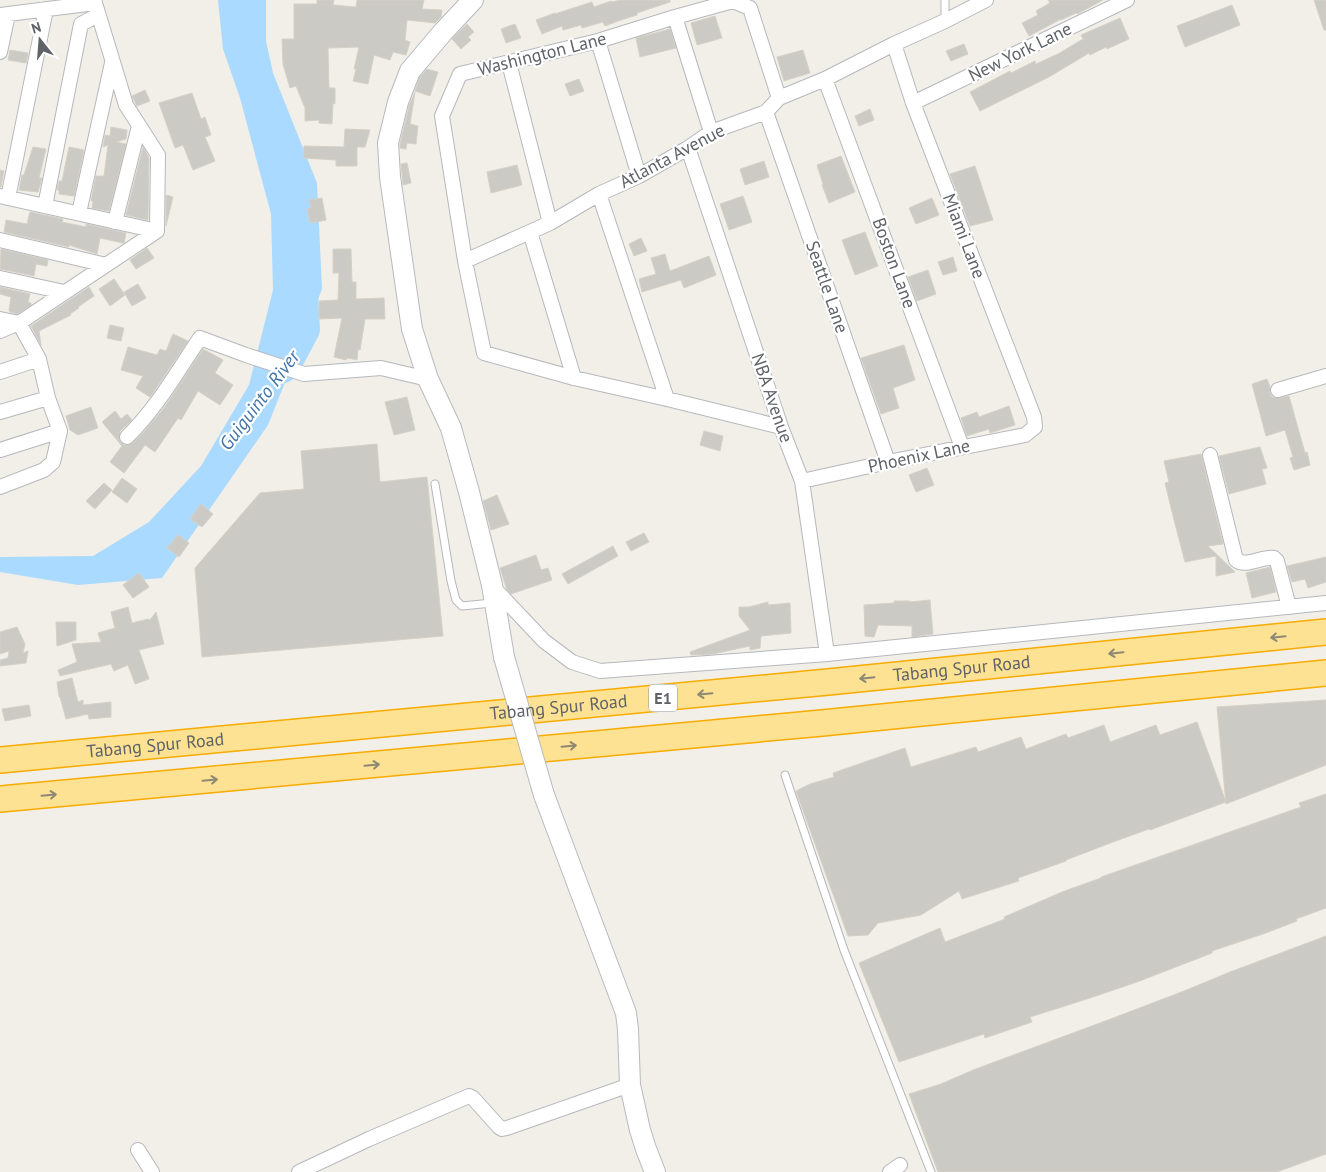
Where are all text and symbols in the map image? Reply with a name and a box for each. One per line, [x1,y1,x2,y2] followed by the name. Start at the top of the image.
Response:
[15,15,65,65] north arrow
[964,17,1075,86] street label: New York Lane
[29,18,43,38] text: N
[475,26,609,81] street label: Washington Lane
[615,118,728,193] street label: Atlanta Avenue
[938,190,991,282] street label: Miami Lane
[867,214,921,311] street label: Boston Lane
[801,238,854,336] street label: Seattle Lane
[214,344,305,455] water label: Guiguinto River
[746,350,798,445] street label: NBA Avenue
[866,433,972,478] street label: Phoenix Lane
[1270,632,1286,641] one-way arrow
[1108,648,1124,658] one-way arrow
[892,650,1031,686] street label: Tabang Spur Road
[859,673,875,683] one-way arrow
[649,684,677,711] road number: E1
[489,689,628,725] street label: Tabang Spur Road
[698,689,714,699] one-way arrow
[85,727,225,763] street label: Tabang Spur Road
[560,741,576,751] one-way arrow
[364,760,380,769] one-way arrow
[202,775,218,785] one-way arrow
[40,790,56,800] one-way arrow

